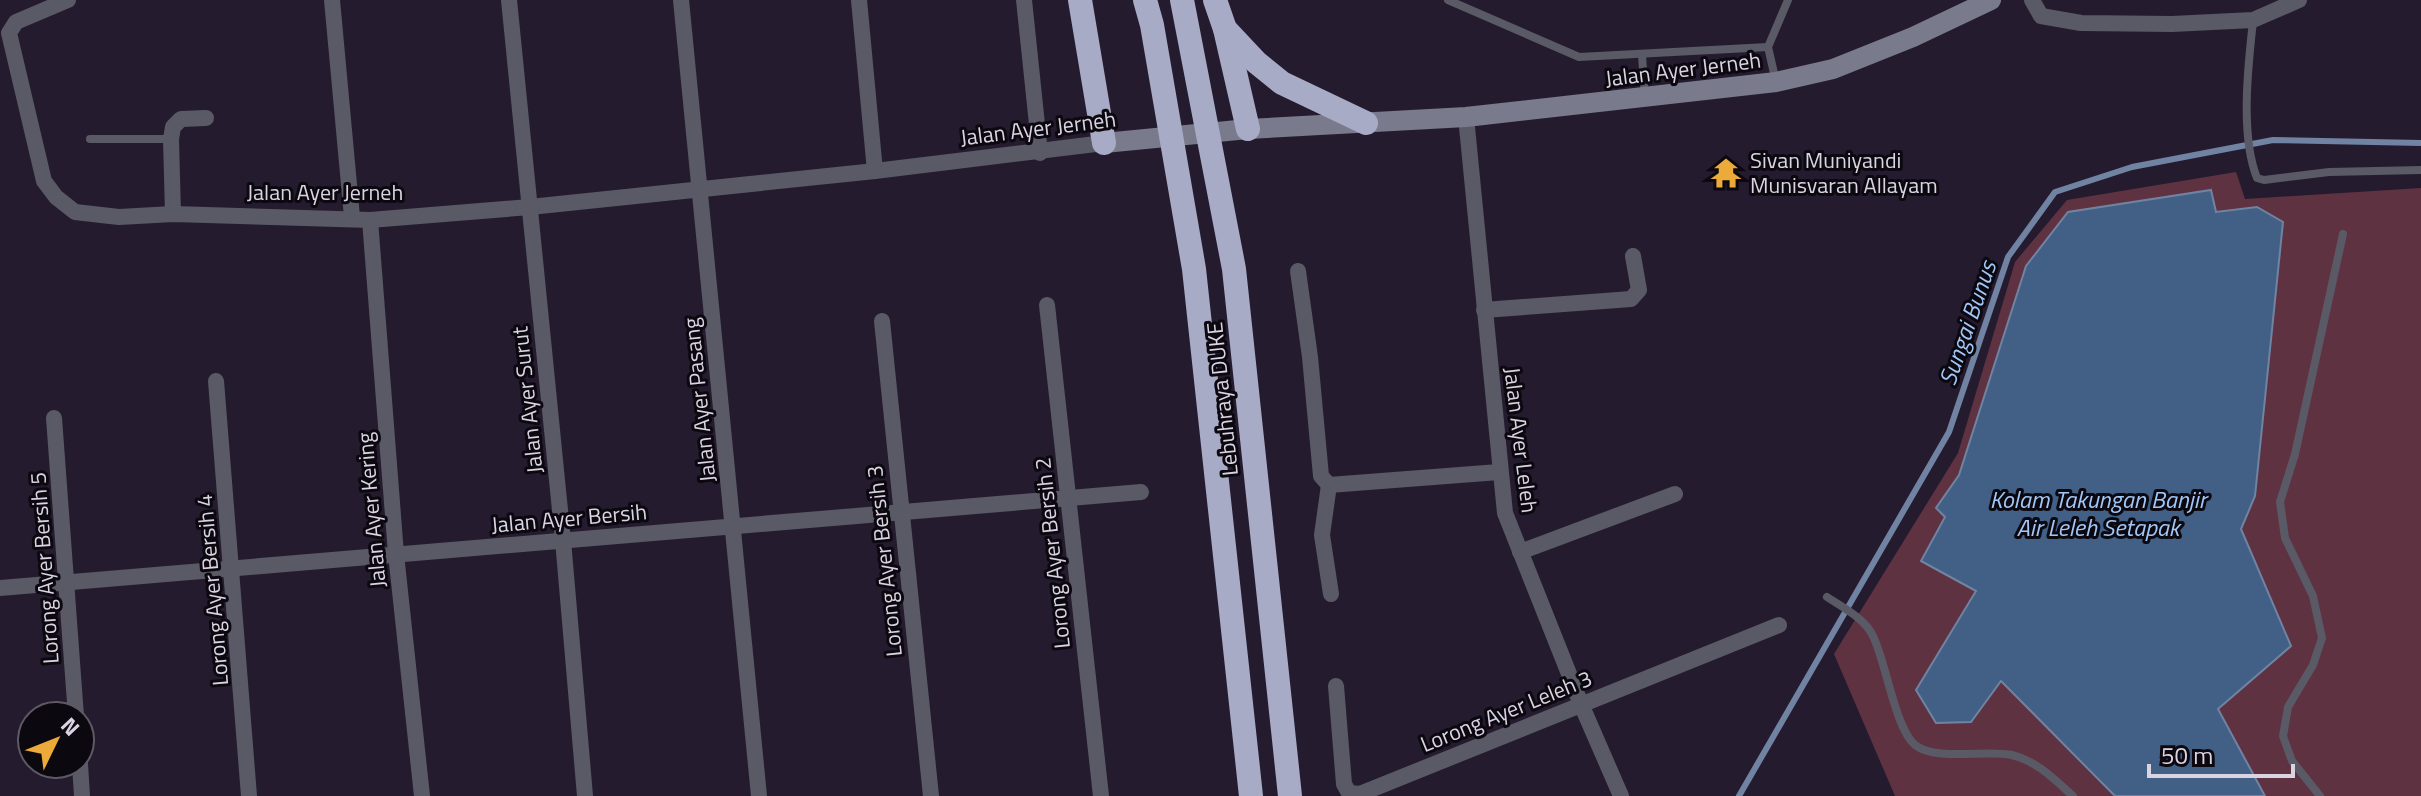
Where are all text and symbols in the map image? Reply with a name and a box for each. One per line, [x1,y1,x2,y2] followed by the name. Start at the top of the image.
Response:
[1603,43,1763,95] street label: Jalan Ayer Jerneh
[958,102,1118,154] street label: Jalan Ayer Jerneh
[1750,143,1938,202] place label: Sivan Muniyandi Munisvaran Allayam
[1709,156,1743,190] temple icon: Sivan Muniyandi Munisvaran Allayam
[247,175,403,209] street label: Jalan Ayer Jerneh
[1929,254,2006,390] water label: Sungai Bunus
[673,316,725,484] street label: Jalan Ayer Pasang
[1197,320,1247,478] street label: Lebuhraya DUKE
[502,325,552,475] street label: Jalan Ayer Surut
[1495,365,1547,515] street label: Jalan Ayer Leleh
[347,431,395,589] street label: Jalan Ayer Kering
[1025,456,1079,650] street label: Lorong Ayer Bersih 2
[857,464,911,658] street label: Lorong Ayer Bersih 3
[20,471,68,665] street label: Lorong Ayer Bersih 5
[1990,481,2210,545] water label: Kolam Takungan Banjir Air Leleh Setapak
[187,493,237,687] street label: Lorong Ayer Bersih 4
[490,494,648,542] street label: Jalan Ayer Bersih
[1415,661,1597,761] street label: Lorong Ayer Leleh 3
[16,700,96,780] north arrow
[53,709,88,744] text: N
[2149,728,2293,778] scale bar
[2161,737,2213,773] text: 50 m

